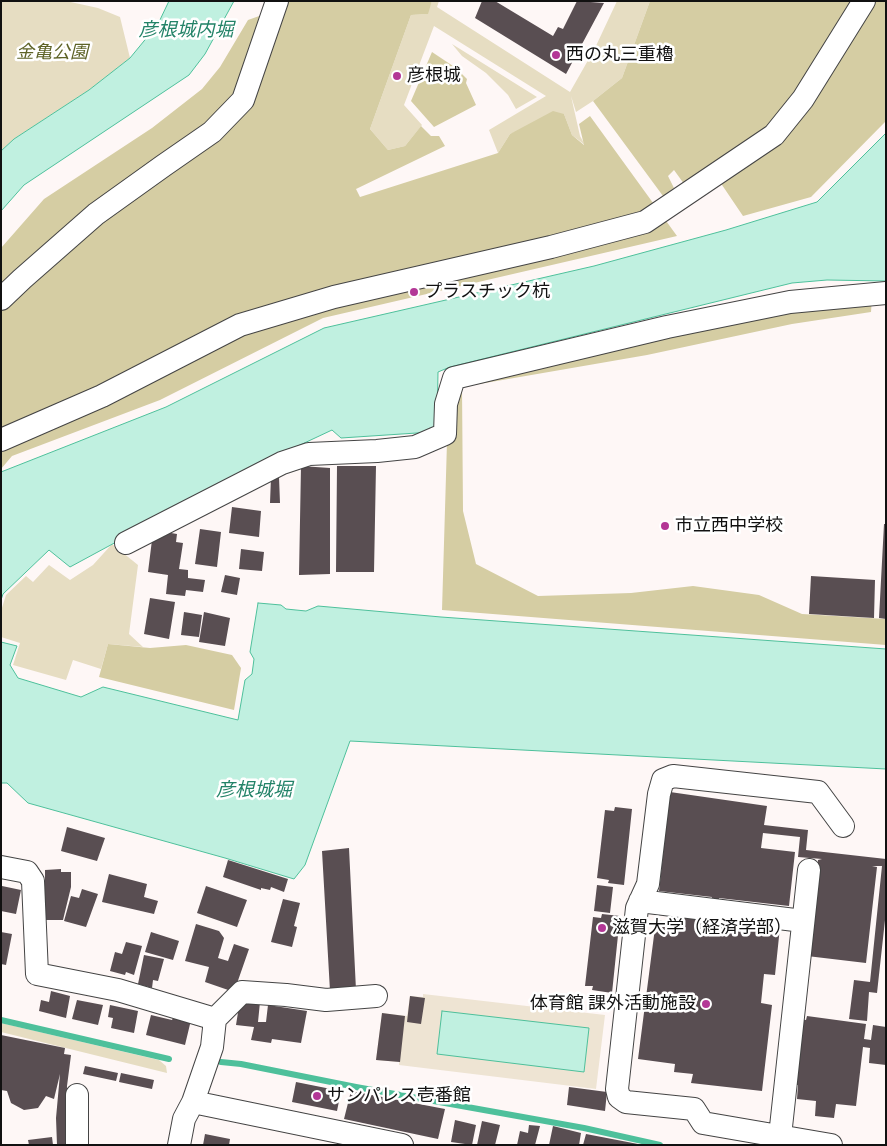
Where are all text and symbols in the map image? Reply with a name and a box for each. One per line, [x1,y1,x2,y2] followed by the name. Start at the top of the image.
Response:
[139,20,233,42] water label: 彦根城内堀
[16,42,88,64] park label: 金亀公園
[566,44,674,66] place label: 西の丸三重櫓
[550,49,562,61] marker: 西の丸三重櫓
[407,65,461,87] place label: 彦根城
[391,70,403,82] marker: 彦根城
[424,281,550,303] place label: プラスチック杭
[408,286,420,298] marker: プラスチック杭
[675,515,783,537] place label: 市立西中学校
[659,520,671,532] marker: 市立西中学校
[216,780,292,802] water label: 彦根城堀
[612,917,792,939] place label: 滋賀大学（経済学部）
[596,922,608,934] marker: 滋賀大学（経済学部）
[530,993,696,1015] place label: 体育館 課外活動施設
[700,998,712,1010] marker: 体育館 課外活動施設
[327,1085,471,1107] place label: サンパレス壱番館
[311,1090,323,1102] marker: サンパレス壱番館

